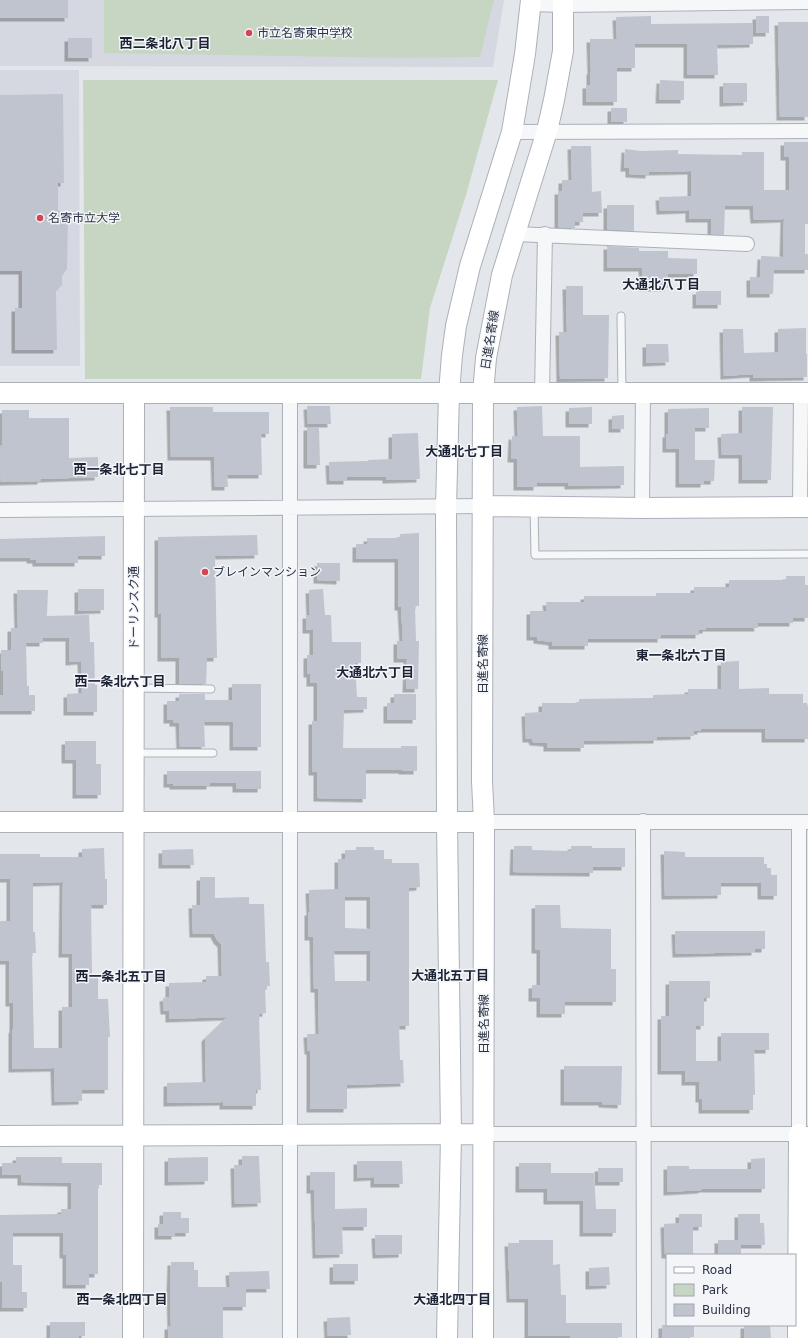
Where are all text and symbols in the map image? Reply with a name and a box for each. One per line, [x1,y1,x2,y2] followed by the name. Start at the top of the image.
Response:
[257,26,353,40] place label: 市立名寄東中学校
[244,28,254,38] marker: 市立名寄東中学校
[119,36,211,51] district label: 西二条北八丁目
[48,211,120,225] place label: 名寄市立大学
[35,213,45,223] marker: 名寄市立大学
[622,277,700,292] district label: 大通北八丁目
[478,309,502,371] street label: 日進名寄線
[425,444,503,459] district label: 大通北七丁目
[73,462,165,477] district label: 西一条北七丁目
[213,565,321,579] place label: ブレインマンション
[127,566,141,650] street label: ドーリンスク通
[200,567,210,577] marker: ブレインマンション
[476,634,490,694] street label: 日進名寄線
[635,648,727,663] district label: 東一条北六丁目
[336,665,414,680] district label: 大通北六丁目
[74,674,166,689] district label: 西一条北六丁目
[411,968,489,983] district label: 大通北五丁目
[75,969,167,984] district label: 西一条北五丁目
[477,994,491,1054] street label: 日進名寄線
[666,1254,796,1326] legend
[702,1263,732,1277] text: Road
[702,1283,728,1297] text: Park
[76,1292,168,1307] district label: 西一条北四丁目
[413,1292,491,1307] district label: 大通北四丁目
[702,1303,751,1317] text: Building

